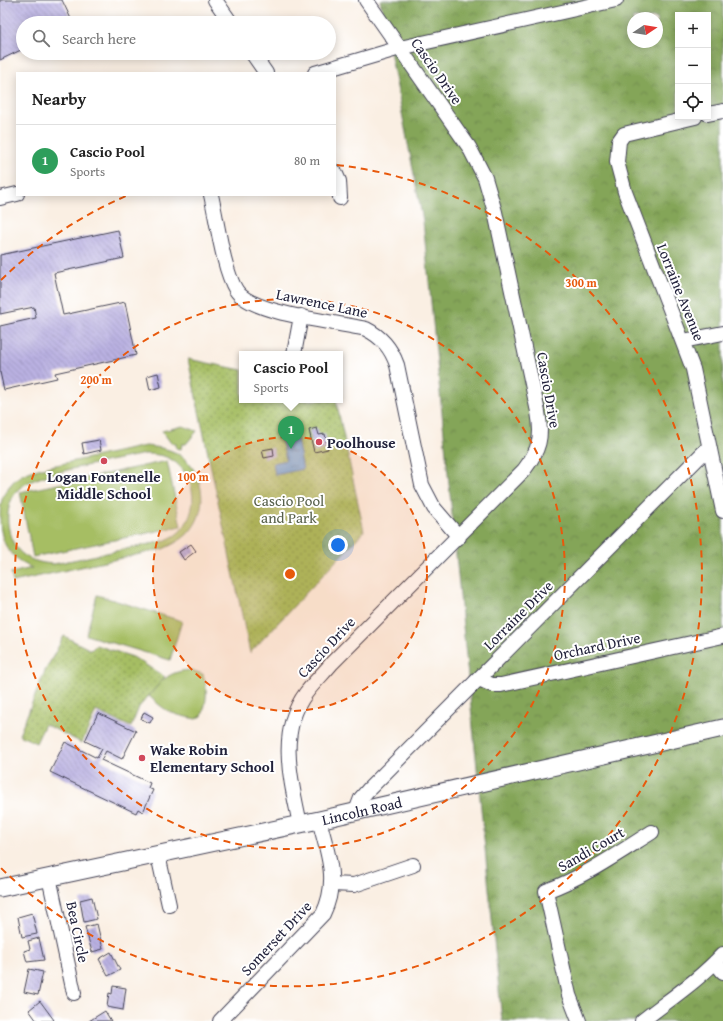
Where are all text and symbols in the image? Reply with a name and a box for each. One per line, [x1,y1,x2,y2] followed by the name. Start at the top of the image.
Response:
[627,12,663,48] north arrow
[675,12,711,120] map controls
[675,12,711,48] button: +
[16,16,336,60] search box
[30,27,52,49] icon: search
[62,28,136,49] text: Search here
[406,34,468,108] street label: Cascio Drive
[675,48,711,84] button: −
[675,84,711,120] button: locate
[32,86,86,111] text: Nearby
[70,141,145,162] text: Cascio Pool
[42,151,48,170] text: 1
[294,151,320,170] text: 80 m
[70,162,105,181] text: Sports
[652,240,710,344] street label: Lorraine Avenue
[565,274,598,291] text: 300 m
[274,283,370,323] street label: Lawrence Lane
[532,350,566,430] street label: Cascio Drive
[239,351,343,403] popup
[254,357,328,378] text: Cascio Pool
[80,371,113,388] text: 200 m
[254,378,289,397] text: Sports
[278,416,304,449] pin: 1
[327,432,396,453] place label: Poolhouse
[314,437,324,447] marker: Poolhouse
[99,456,109,466] marker: Logan Fontenelle Middle School
[47,466,161,504] place label: Logan Fontenelle Middle School
[177,468,210,485] text: 100 m
[254,490,324,528] park label: Cascio Pool and Park
[328,535,348,555] your location
[283,567,297,581] centre of rings
[478,575,558,655] street label: Lorraine Drive
[292,612,360,682] street label: Cascio Drive
[552,627,642,665] street label: Orchard Drive
[150,739,275,777] place label: Wake Robin Elementary School
[137,753,147,763] marker: Wake Robin Elementary School
[320,791,404,830] street label: Lincoln Road
[554,821,629,877] street label: Sandi Court
[236,896,316,980] street label: Somerset Drive
[61,900,95,964] street label: Bea Circle

